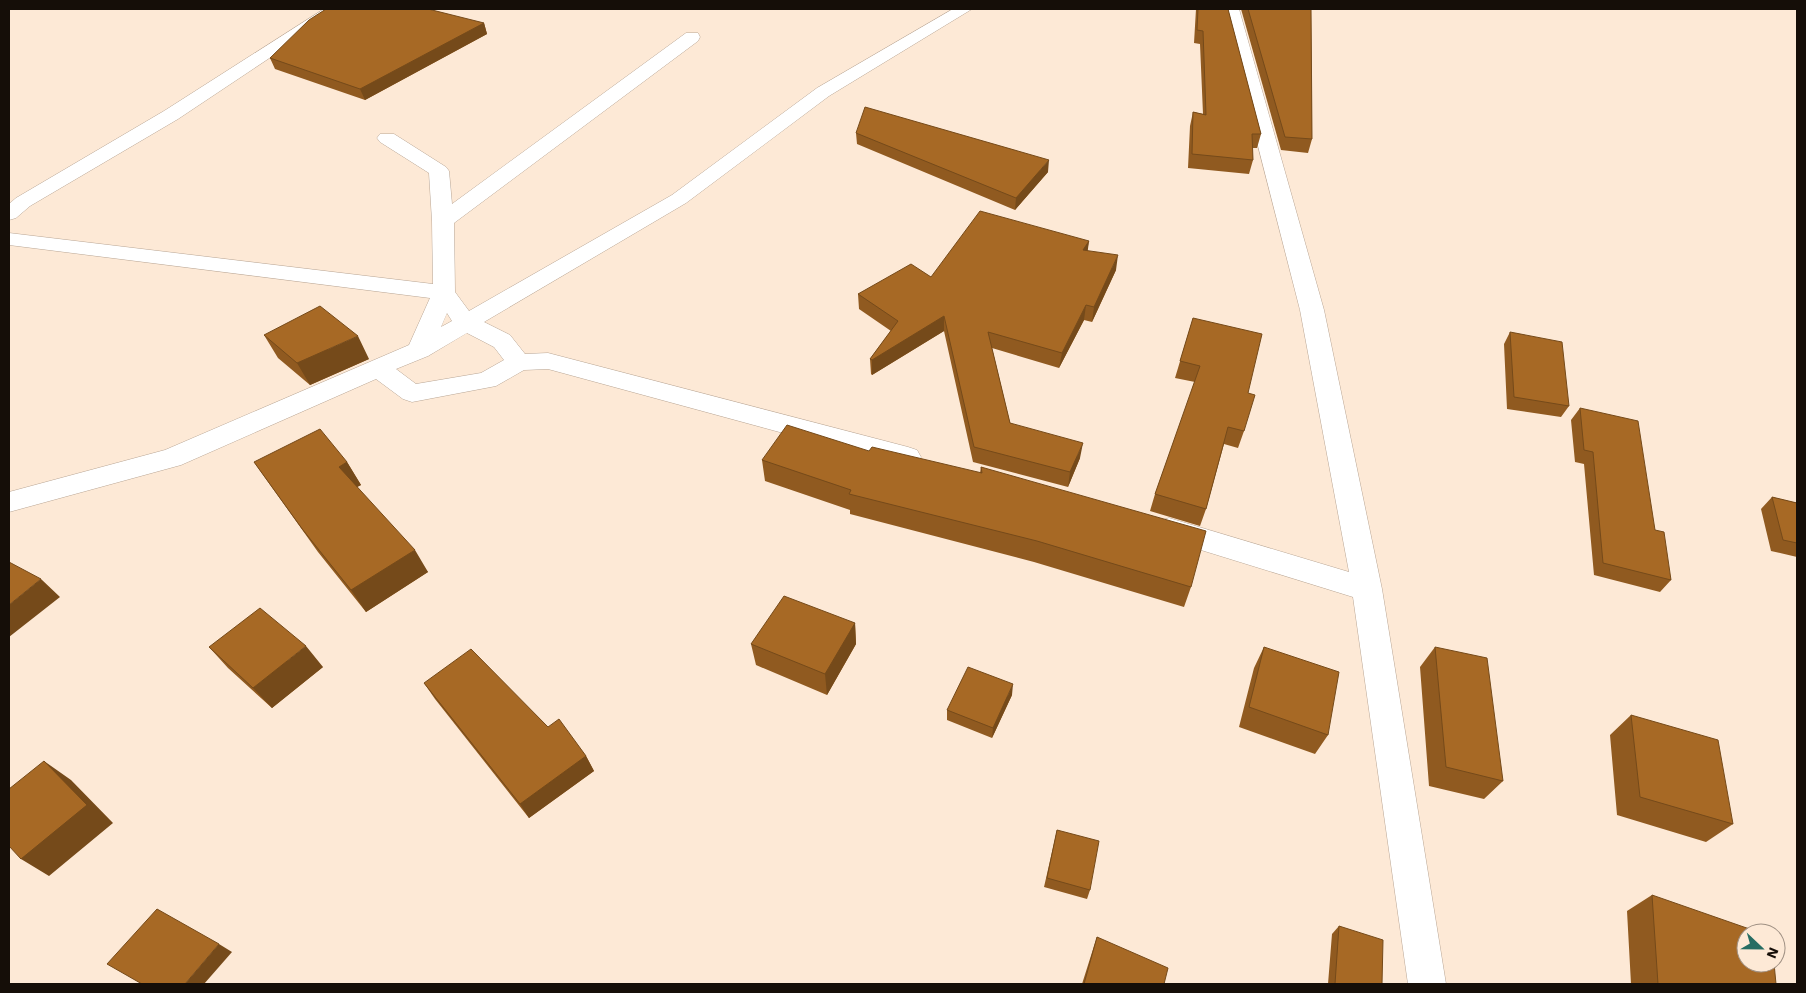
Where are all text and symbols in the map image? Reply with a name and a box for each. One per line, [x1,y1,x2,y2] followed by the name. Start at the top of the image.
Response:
[1736,923,1786,973] north arrow
[1764,945,1782,961] text: N

